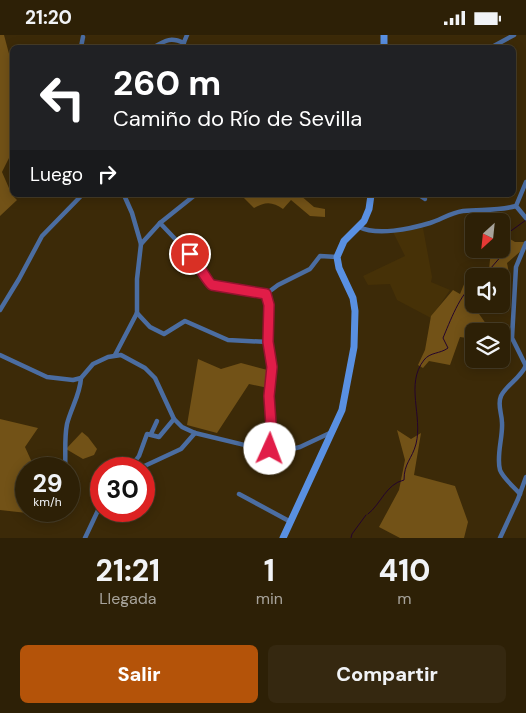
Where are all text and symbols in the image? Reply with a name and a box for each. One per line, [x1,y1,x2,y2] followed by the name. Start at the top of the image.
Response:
[25,5,72,30] text: 21:20
[113,60,221,106] text: 260 m
[30,65,95,130] icon: left
[113,104,362,133] text: Camiño do Río de Sevilla
[93,160,121,188] icon: right
[30,162,83,187] text: Luego
[465,213,510,257] north arrow
[465,213,510,368] map controls
[169,233,211,275] pin
[176,240,204,268] icon: arrive
[465,268,510,313] button: sound
[465,323,510,368] button: layers
[243,422,295,474] position arrow
[90,457,155,522] speed limit sign: 30
[32,467,63,500] text: 29
[33,494,62,510] text: km/h
[96,551,160,590] text: 21:21
[264,551,275,590] text: 1
[379,551,430,590] text: 410
[99,588,157,609] text: Llegada
[256,588,283,609] text: min
[397,588,412,609] text: m
[20,645,258,703] button: Salir
[268,645,506,703] button: Compartir

